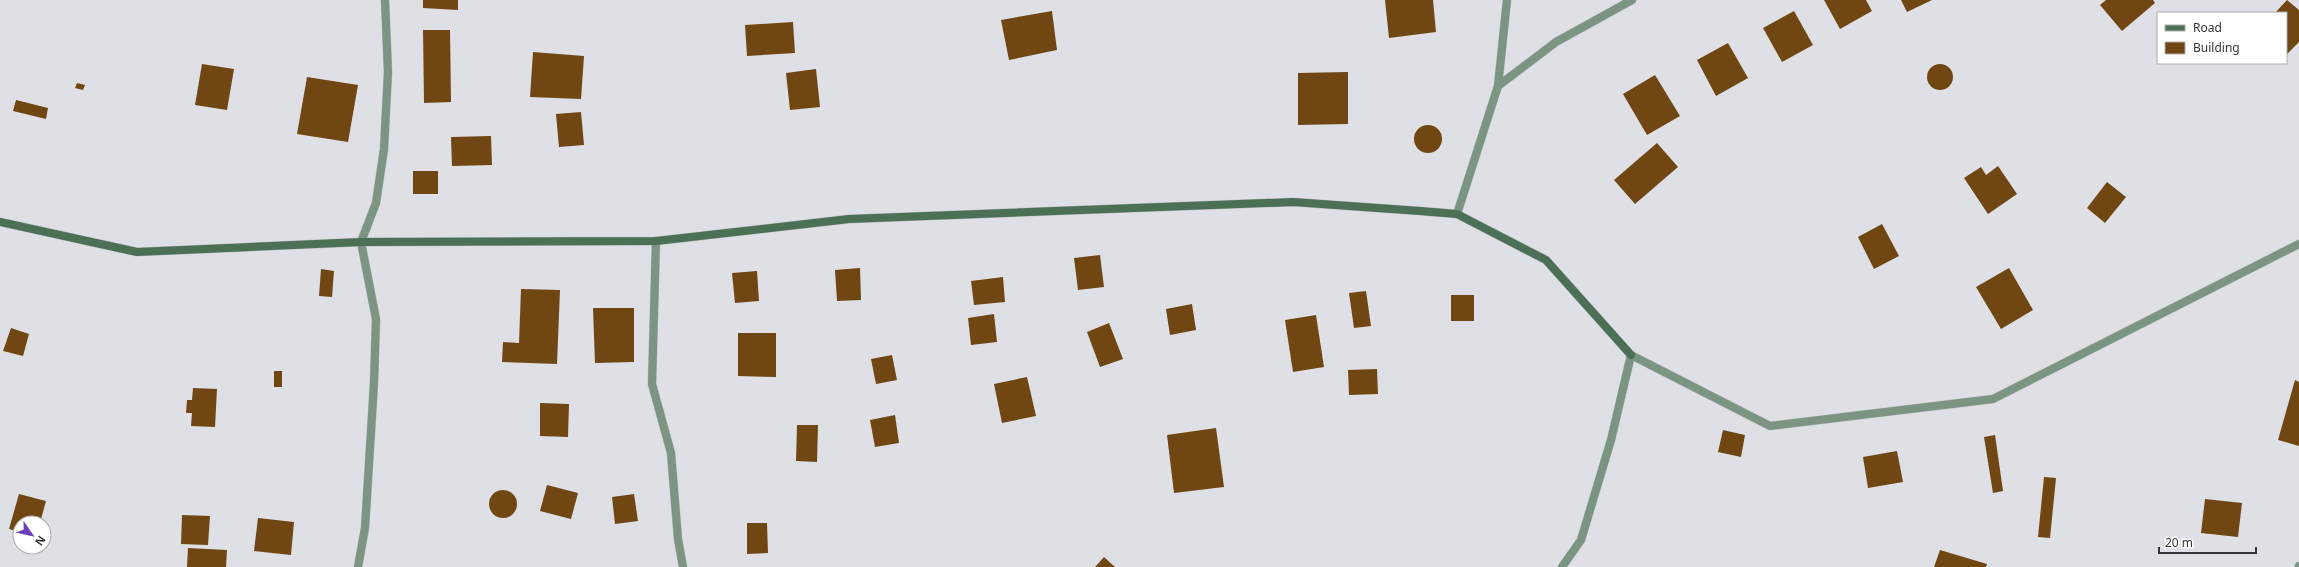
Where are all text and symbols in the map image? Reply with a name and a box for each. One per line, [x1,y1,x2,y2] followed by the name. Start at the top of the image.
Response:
[2157,12,2287,64] legend
[2193,19,2222,36] text: Road
[2193,39,2240,56] text: Building
[12,515,52,555] north arrow
[2159,529,2256,555] scale bar
[32,533,49,549] text: N
[2165,534,2193,551] text: 20 m

